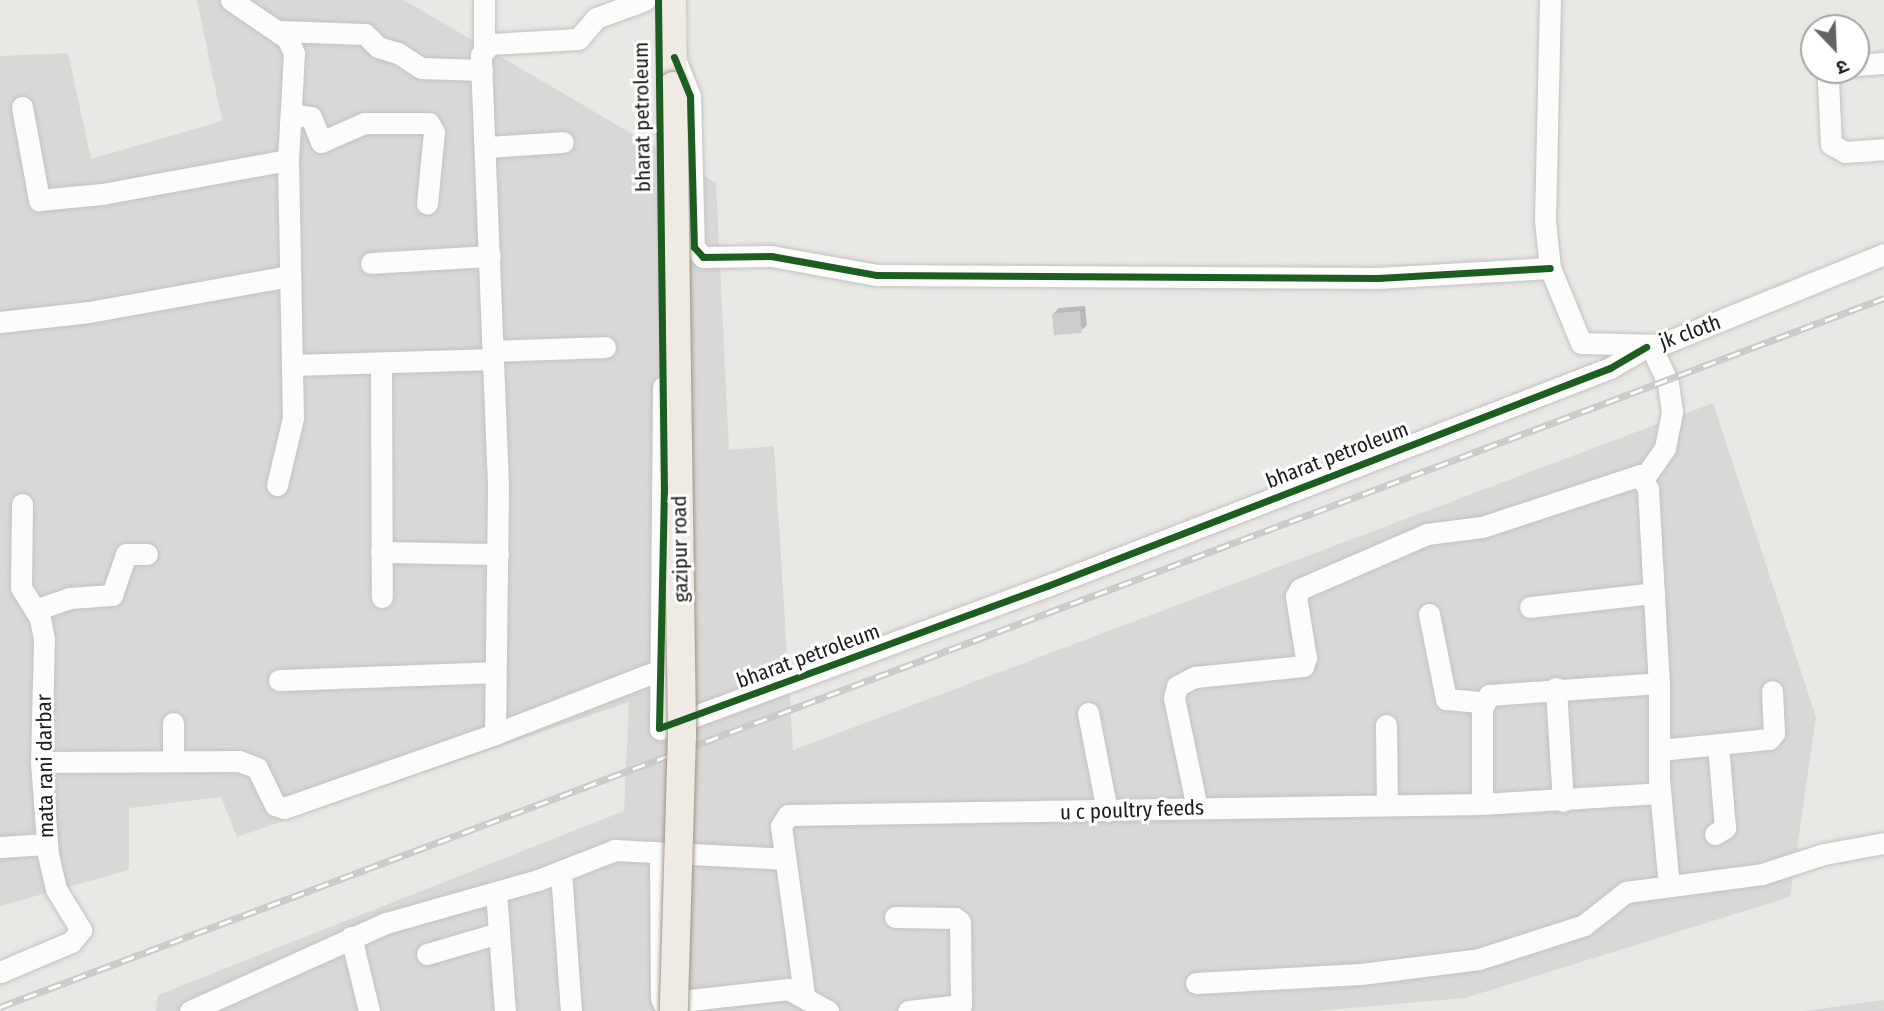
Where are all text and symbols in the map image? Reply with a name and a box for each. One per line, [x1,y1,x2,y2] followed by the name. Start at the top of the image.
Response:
[1800,14,1870,84] north arrow
[628,42,656,192] street label: bharat petroleum
[1833,54,1852,80] text: उ
[1656,309,1724,355] street label: jk cloth
[1262,416,1412,494] street label: bharat petroleum
[666,495,694,603] street label: gazipur road
[733,618,883,694] street label: bharat petroleum
[31,694,59,838] street label: mata rani darbar
[1059,795,1205,825] street label: u c poultry feeds

